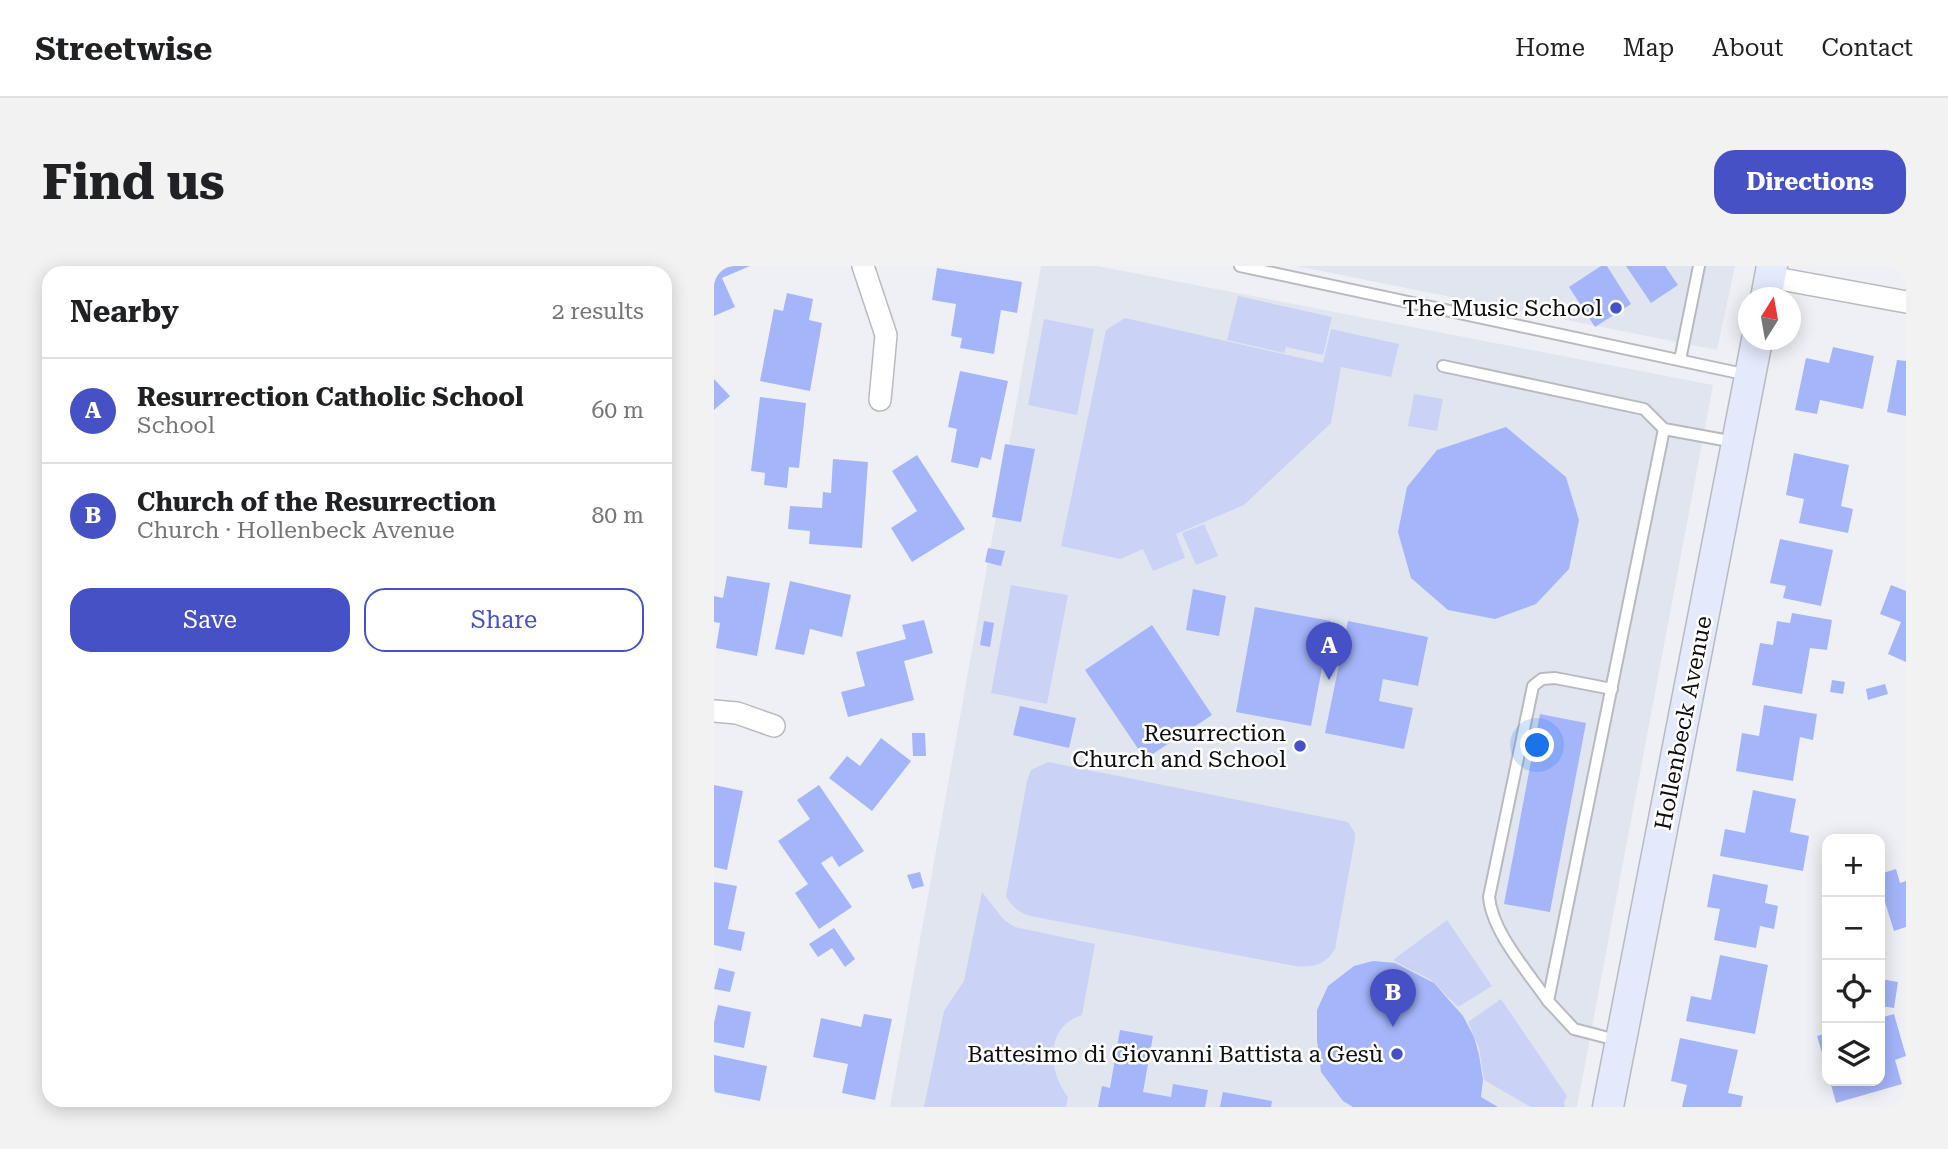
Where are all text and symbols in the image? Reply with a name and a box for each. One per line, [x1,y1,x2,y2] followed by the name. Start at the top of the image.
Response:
[35,29,212,68] text: Streetwise
[1515,34,1585,62] text: Home
[1623,34,1674,62] text: Map
[1712,34,1783,62] text: About
[1821,34,1913,62] text: Contact
[1714,150,1906,214] button: Directions
[42,154,225,211] text: Find us
[1738,287,1801,350] north arrow
[70,294,179,329] text: Nearby
[1402,295,1602,322] place label: The Music School
[552,298,644,325] text: 2 results
[1608,300,1624,316] marker: The Music School
[137,382,524,412] text: Resurrection Catholic School
[85,397,101,424] text: A
[591,397,644,424] text: 60 m
[137,412,215,439] text: School
[137,487,496,517] text: Church of the Resurrection
[85,502,101,529] text: B
[591,502,644,529] text: 80 m
[137,517,455,544] text: Church · Hollenbeck Avenue
[70,588,350,652] button: Save
[364,588,644,652] button: Share
[1649,614,1718,833] street label: Hollenbeck Avenue
[1306,622,1352,680] pin: A
[1072,720,1286,773] place label: Resurrection Church and School
[1520,728,1554,762] your location
[1292,738,1308,754] marker: Resurrection Church and School
[1822,834,1885,1086] map controls
[1822,834,1885,897] button: +
[1822,897,1885,960] button: −
[1822,960,1885,1023] button: locate
[1370,969,1416,1027] pin: B
[1822,1023,1885,1086] button: layers
[967,1041,1383,1068] place label: Battesimo di Giovanni Battista a Gesù
[1389,1046,1405,1062] marker: Battesimo di Giovanni Battista a Gesù

